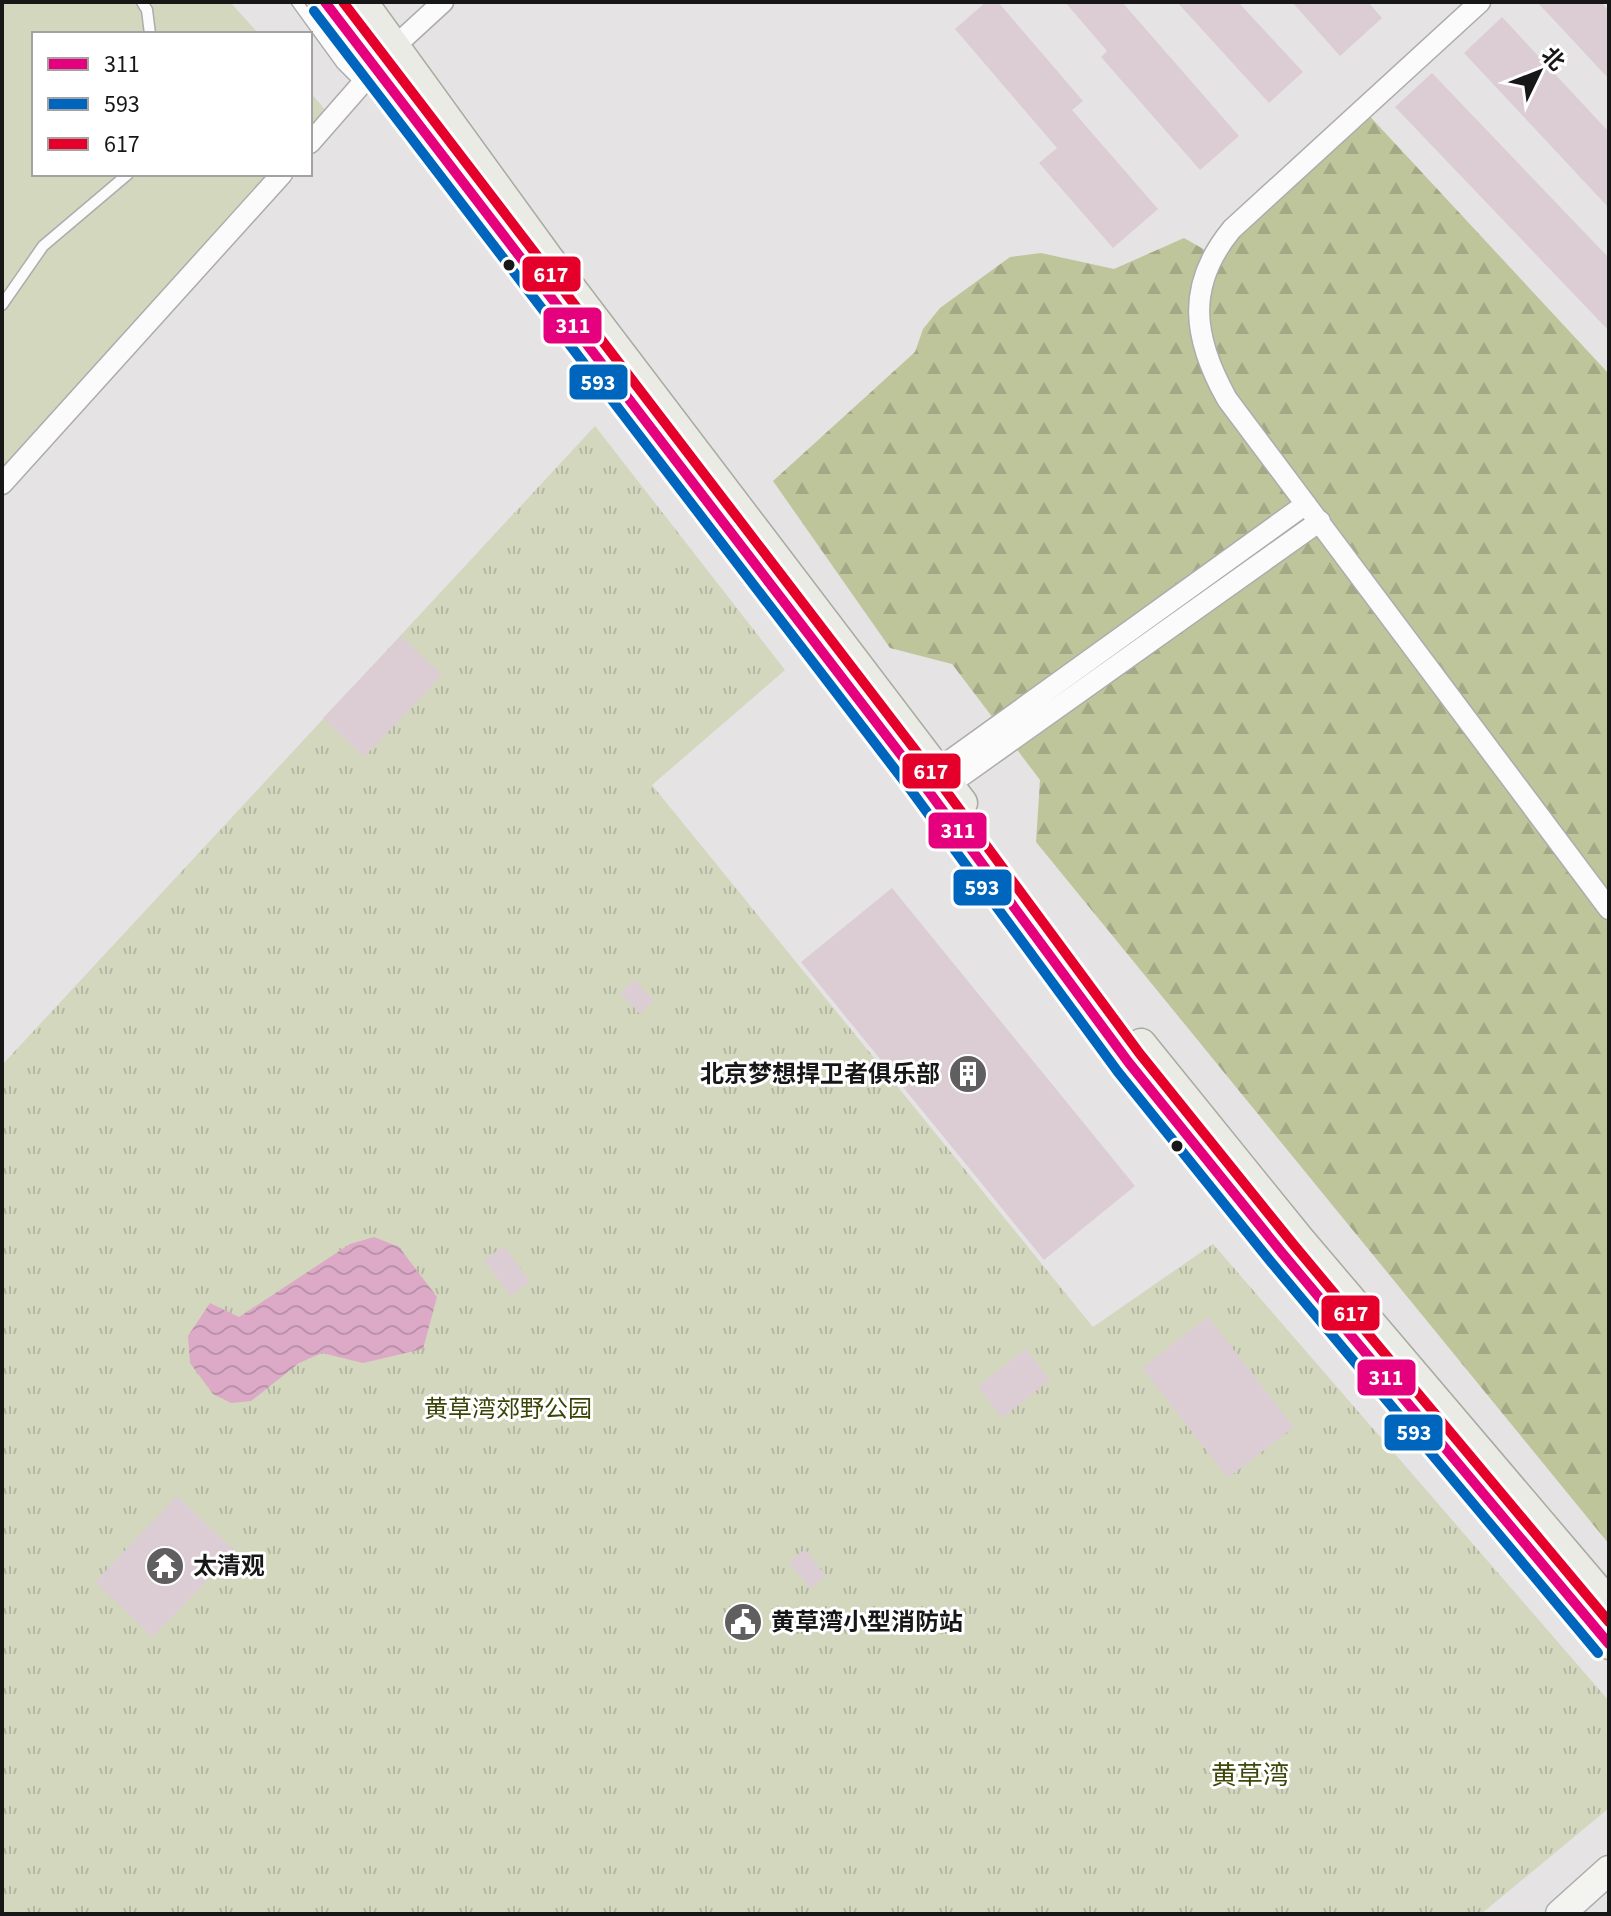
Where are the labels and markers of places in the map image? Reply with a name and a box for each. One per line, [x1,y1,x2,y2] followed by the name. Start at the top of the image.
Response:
[501,257,517,273] unlabelled marker
[947,1053,989,1095] building icon: 北京梦想捍卫者俱乐部
[700,1057,940,1092] place label: 北京梦想捍卫者俱乐部
[1169,1138,1185,1154] unlabelled marker
[144,1545,186,1587] temple icon: 太清观
[193,1549,265,1584] place label: 太清观
[722,1601,764,1643] public building icon: 黄草湾小型消防站
[771,1605,963,1640] place label: 黄草湾小型消防站

